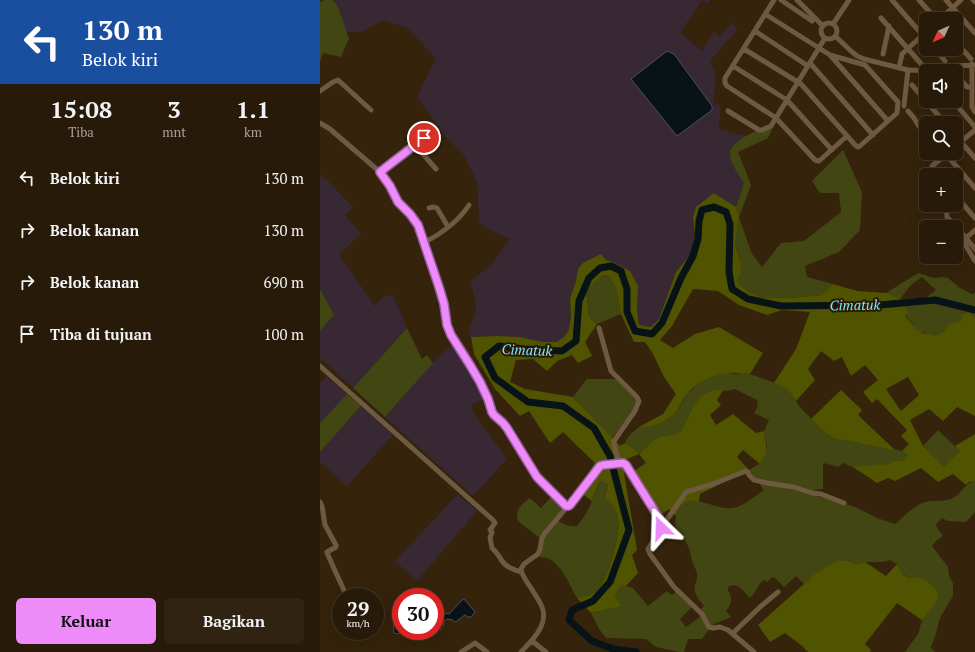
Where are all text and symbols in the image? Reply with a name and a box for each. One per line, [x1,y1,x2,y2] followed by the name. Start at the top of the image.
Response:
[82,11,163,48] text: 130 m
[919,12,963,56] north arrow
[919,12,963,264] map controls
[16,16,68,68] icon: left
[82,47,158,71] text: Belok kiri
[919,64,963,108] button: sound
[50,93,112,125] text: 15:08
[167,93,181,125] text: 3
[236,93,270,125] text: 1.1
[919,116,963,160] button: search
[407,121,441,155] pin
[68,123,94,141] text: Tiba
[162,123,186,141] text: mnt
[244,123,262,141] text: km
[413,127,435,149] icon: arrive
[16,167,38,189] icon: left
[50,168,120,188] text: Belok kiri
[263,168,304,188] text: 130 m
[919,168,963,212] button: +
[16,219,38,241] icon: right
[50,220,139,240] text: Belok kanan
[263,220,304,240] text: 130 m
[919,220,963,264] button: −
[16,271,38,293] icon: right
[50,272,139,292] text: Belok kanan
[263,272,304,292] text: 690 m
[830,295,881,314] water label: Cimatuk
[16,323,38,345] icon: arrive
[50,324,152,344] text: Tiba di tujuan
[263,324,304,344] text: 100 m
[501,339,553,360] water label: Cimatuk
[640,507,682,549] position arrow
[392,588,444,640] speed limit sign: 30
[347,595,369,622] text: 29
[16,598,156,644] button: Keluar
[164,598,304,644] button: Bagikan
[346,617,370,630] text: km/h

